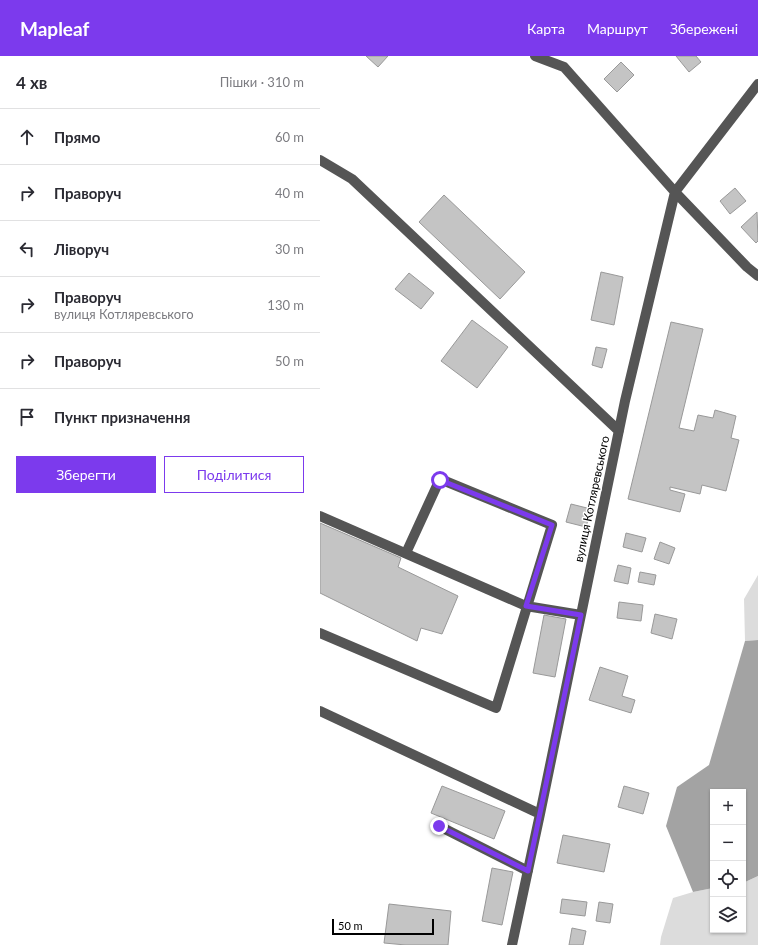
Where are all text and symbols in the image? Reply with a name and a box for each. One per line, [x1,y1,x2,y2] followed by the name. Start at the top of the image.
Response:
[20,17,89,40] text: Mapleaf
[527,20,565,37] text: Карта
[587,20,648,37] text: Маршрут
[670,20,738,37] text: Збережені
[16,72,47,93] text: 4 хв
[220,74,304,90] text: Пішки · 310 m
[16,126,38,148] icon: ahead
[54,128,100,146] text: Прямо
[275,129,304,145] text: 60 m
[16,182,38,204] icon: right
[54,184,121,202] text: Праворуч
[275,185,304,201] text: 40 m
[16,238,38,260] icon: left
[54,240,109,258] text: Ліворуч
[275,241,304,257] text: 30 m
[54,288,121,306] text: Праворуч
[16,294,38,316] icon: right
[267,297,304,313] text: 130 m
[54,306,194,322] text: вулиця Котляревського
[16,350,38,372] icon: right
[54,352,121,370] text: Праворуч
[275,353,304,369] text: 50 m
[16,406,38,428] icon: arrive
[54,408,190,426] text: Пункт призначення
[571,434,612,563] street label: вулиця Котляревського
[16,456,156,493] button: Зберегти
[164,456,304,493] button: Поділитися
[431,471,449,489] route start
[710,789,746,933] map controls
[710,789,746,825] button: +
[430,817,448,835] route end
[710,825,746,861] button: −
[710,861,746,897] button: locate
[710,897,746,933] button: layers
[332,917,434,936] scale bar
[338,919,363,932] text: 50 m

